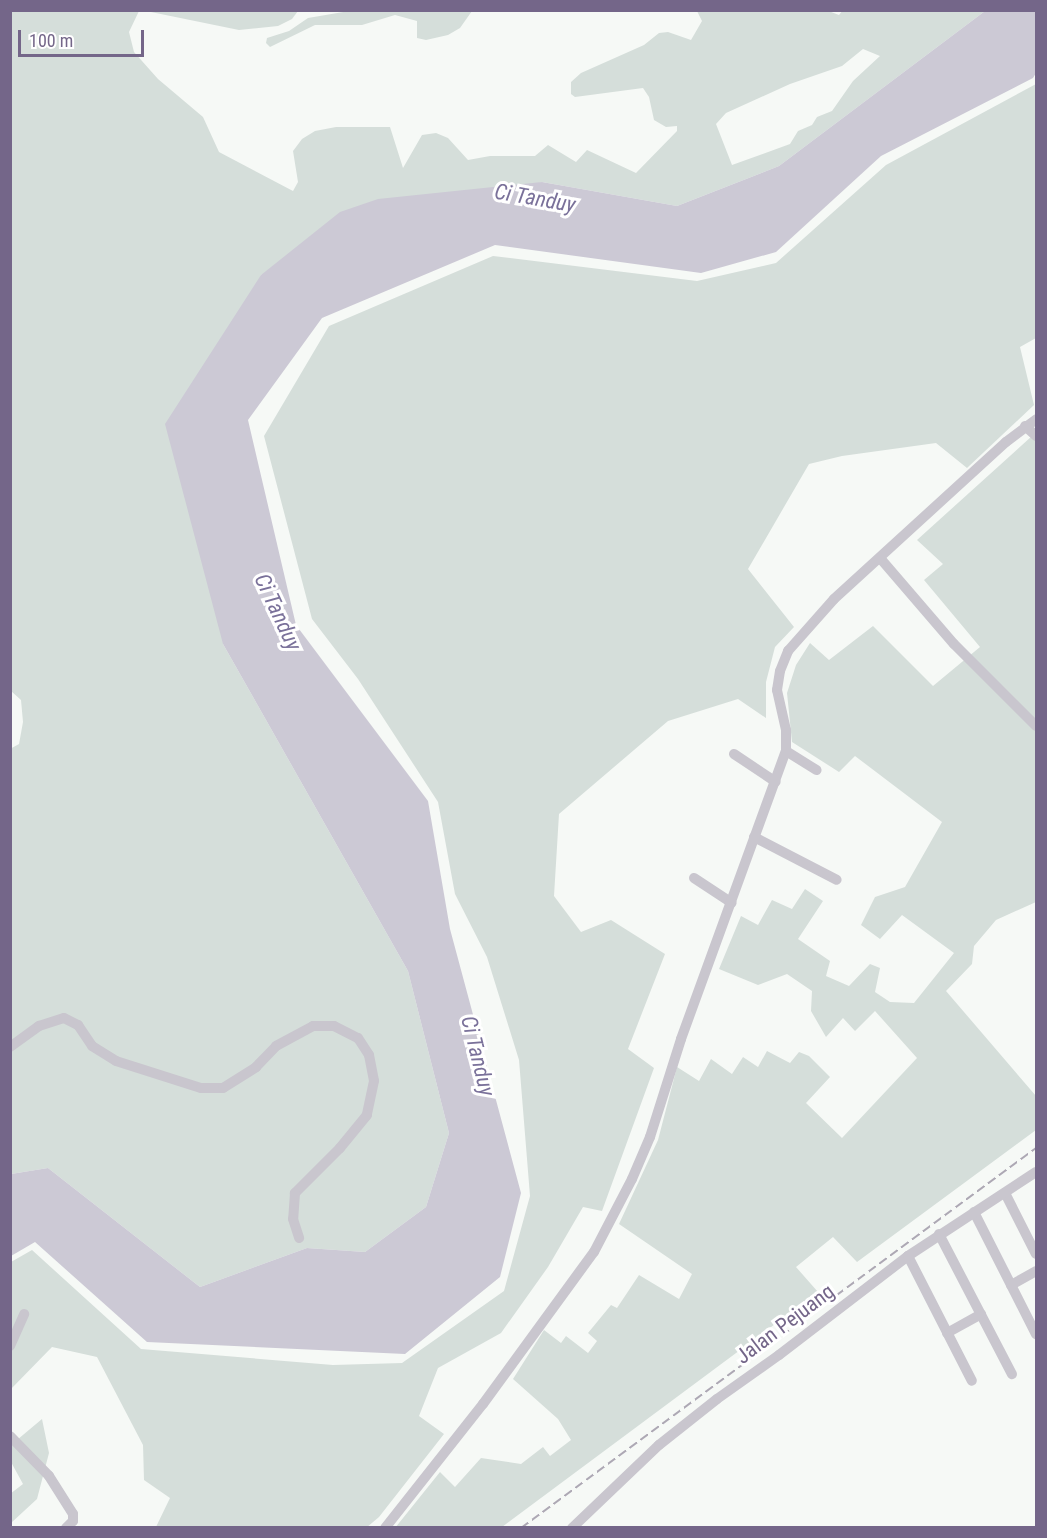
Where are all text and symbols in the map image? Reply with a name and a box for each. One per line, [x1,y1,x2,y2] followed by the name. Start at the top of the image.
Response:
[21,18,147,56] scale bar
[29,30,73,51] text: 100 m
[492,178,578,218] water label: Ci Tanduy
[249,569,307,655] water label: Ci Tanduy
[455,1013,501,1099] water label: Ci Tanduy
[731,1279,839,1369] street label: Jalan Pejuang

